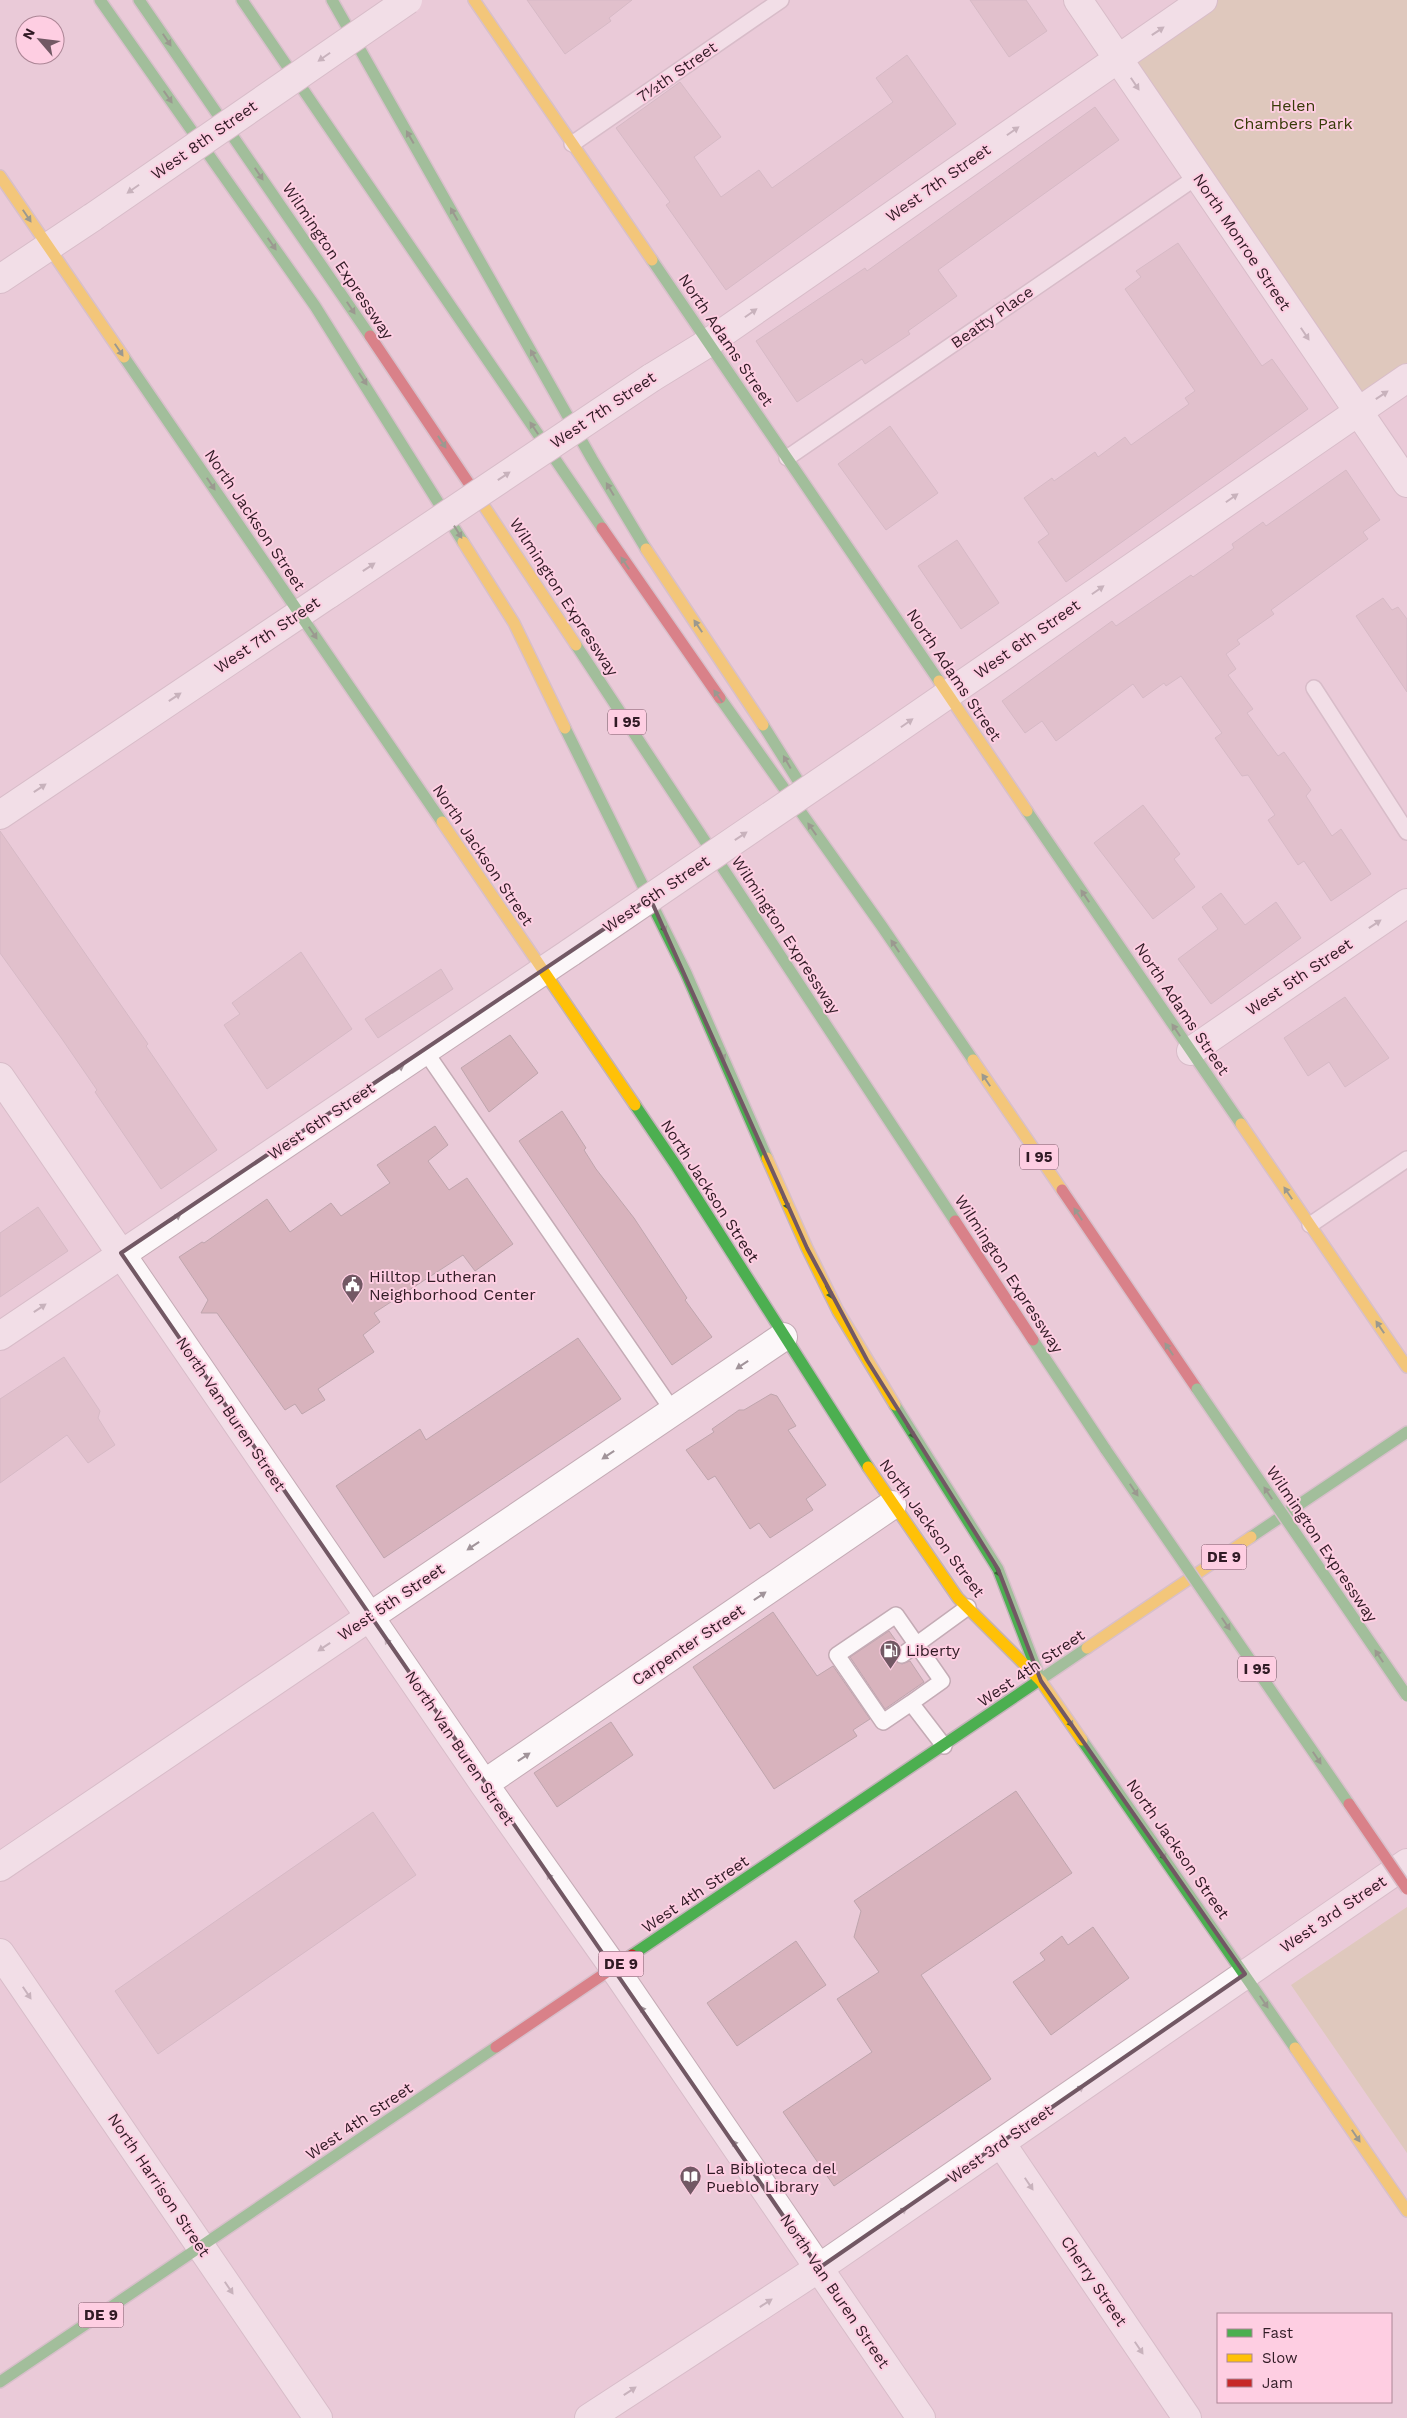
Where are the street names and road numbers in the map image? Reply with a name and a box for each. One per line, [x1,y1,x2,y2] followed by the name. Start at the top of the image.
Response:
[634,37,721,106] street label: 7½th Street
[147,96,261,184] street label: West 8th Street
[882,140,994,226] street label: West 7th Street
[1189,170,1295,314] street label: North Monroe Street
[278,179,398,344] street label: Wilmington Expressway
[675,270,778,410] street label: North Adams Street
[947,282,1037,352] street label: Beatty Place
[547,368,660,452] street label: West 7th Street
[201,446,310,594] street label: North Jackson Street
[506,514,623,680] street label: Wilmington Expressway
[211,593,324,677] street label: West 7th Street
[971,595,1084,683] street label: West 6th Street
[903,605,1006,745] street label: North Adams Street
[608,710,646,734] road number: I 95
[429,781,538,929] street label: North Jackson Street
[599,851,713,937] street label: West 6th Street
[728,852,845,1018] street label: Wilmington Expressway
[1242,934,1356,1020] street label: West 5th Street
[1131,939,1234,1079] street label: North Adams Street
[264,1078,378,1164] street label: West 6th Street
[657,1116,763,1266] street label: North Jackson Street
[1020,1144,1058,1170] road number: I 95
[951,1191,1068,1357] street label: Wilmington Expressway
[172,1333,290,1495] street label: North Van Buren Street
[875,1455,989,1601] street label: North Jackson Street
[1262,1462,1382,1627] street label: Wilmington Expressway
[1202,1544,1246,1570] road number: DE 9
[334,1559,448,1645] street label: West 5th Street
[628,1600,748,1690] street label: Carpenter Street
[974,1625,1088,1711] street label: West 4th Street
[1238,1656,1276,1682] road number: I 95
[401,1667,519,1829] street label: North Van Buren Street
[1123,1775,1234,1923] street label: North Jackson Street
[638,1851,752,1937] street label: West 4th Street
[1276,1871,1390,1957] street label: West 3rd Street
[598,1952,644,1976] road number: DE 9
[302,2078,416,2164] street label: West 4th Street
[944,2101,1056,2187] street label: West 3rd Street
[104,2110,214,2261] street label: North Harrison Street
[776,2210,894,2372] street label: North Van Buren Street
[1057,2232,1131,2330] street label: Cherry Street
[78,2302,124,2328] road number: DE 9

